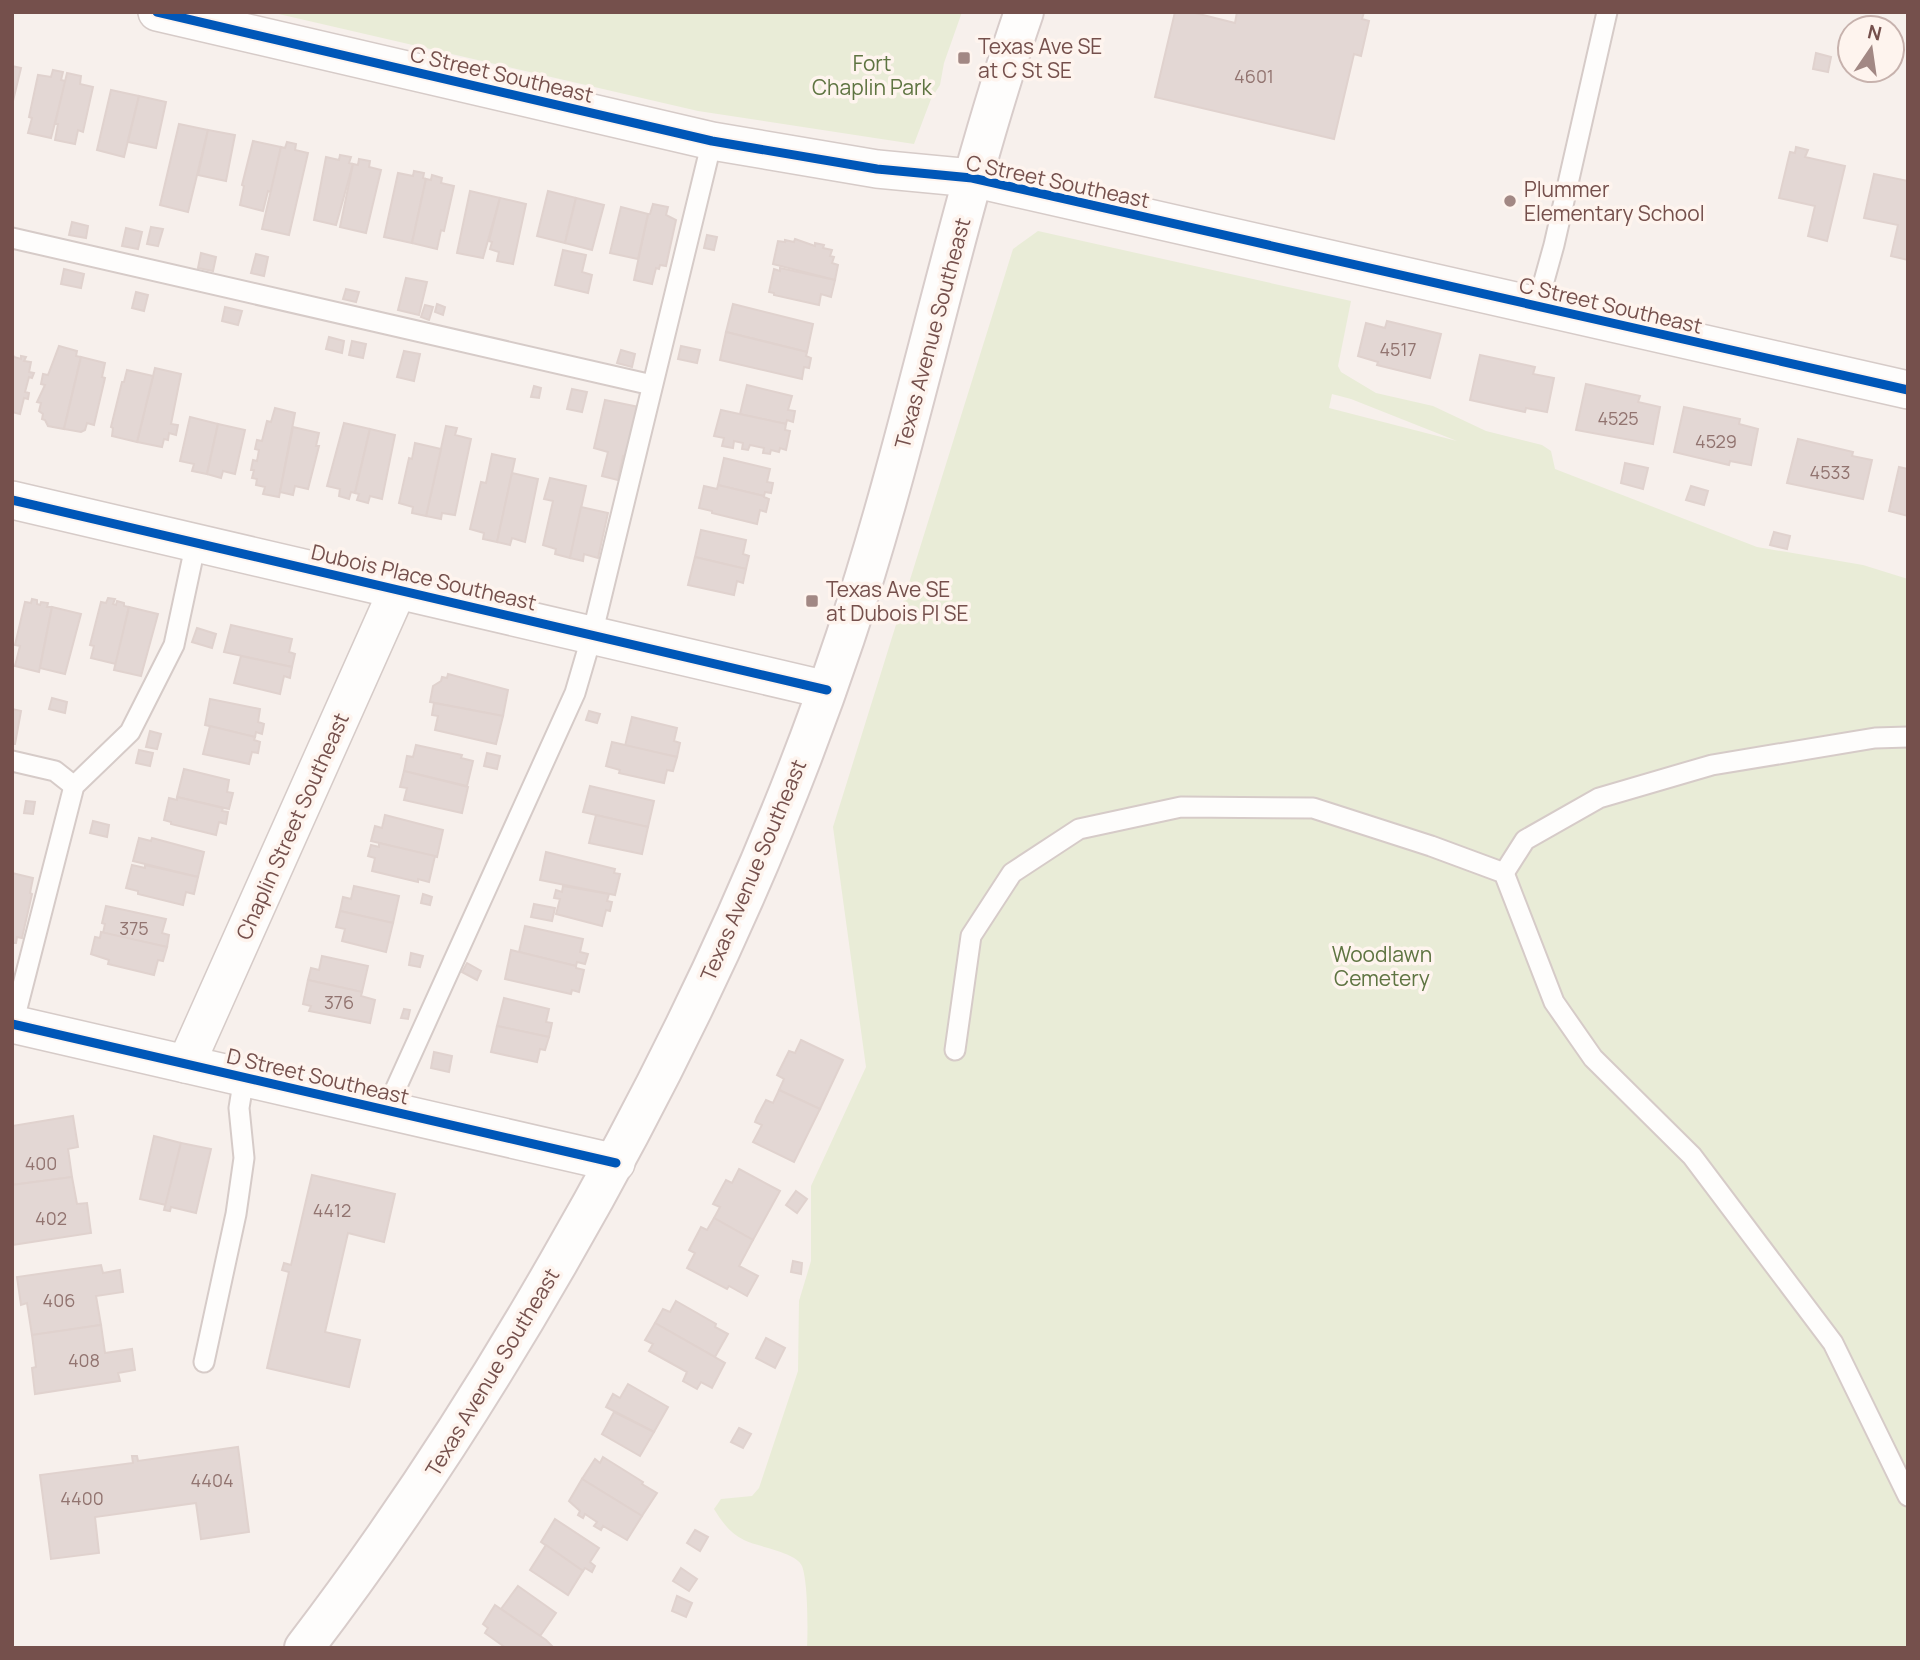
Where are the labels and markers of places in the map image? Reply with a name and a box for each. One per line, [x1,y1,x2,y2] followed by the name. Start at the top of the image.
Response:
[978,32,1102,84] place label: Texas Ave SE at C St SE
[956,50,972,66] marker: Texas Ave SE at C St SE
[1524,175,1705,227] place label: Plummer Elementary School
[1502,193,1518,209] marker: Plummer Elementary School
[826,575,969,627] place label: Texas Ave SE at Dubois Pl SE
[804,593,820,609] marker: Texas Ave SE at Dubois Pl SE

